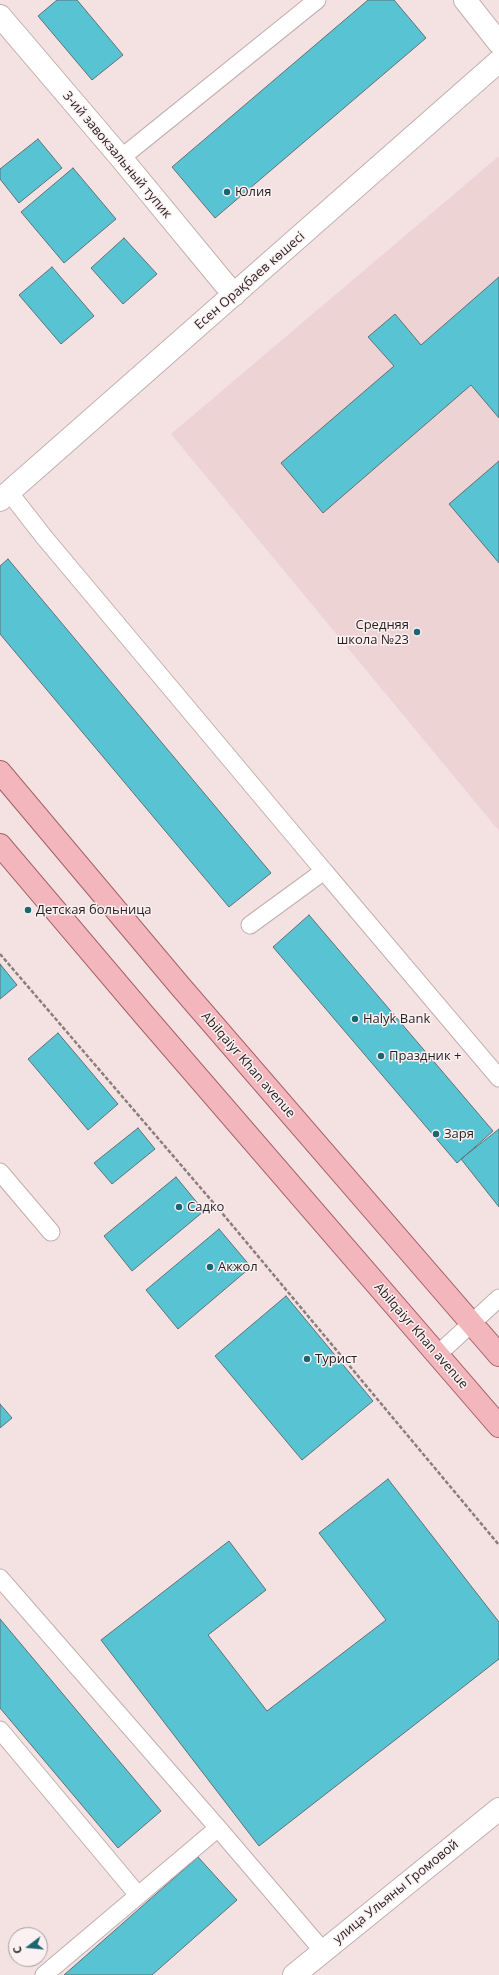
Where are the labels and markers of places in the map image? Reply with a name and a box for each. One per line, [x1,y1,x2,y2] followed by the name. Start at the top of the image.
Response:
[235,184,272,200] place label: Юлия
[222,187,232,197] marker: Юлия
[337,617,409,648] place label: Средняя школа №23
[412,627,422,637] marker: Средняя школа №23
[36,902,152,918] place label: Детская больница
[23,905,33,915] marker: Детская больница
[363,1011,430,1027] place label: Halyk Bank
[350,1014,360,1024] marker: Halyk Bank
[389,1048,461,1064] place label: Праздник +
[376,1051,386,1061] marker: Праздник +
[444,1126,474,1142] place label: Заря
[431,1129,441,1139] marker: Заря
[187,1199,224,1215] place label: Садко
[174,1202,184,1212] marker: Садко
[218,1259,258,1275] place label: Акжол
[205,1262,215,1272] marker: Акжол
[315,1351,357,1367] place label: Турист
[302,1354,312,1364] marker: Турист

